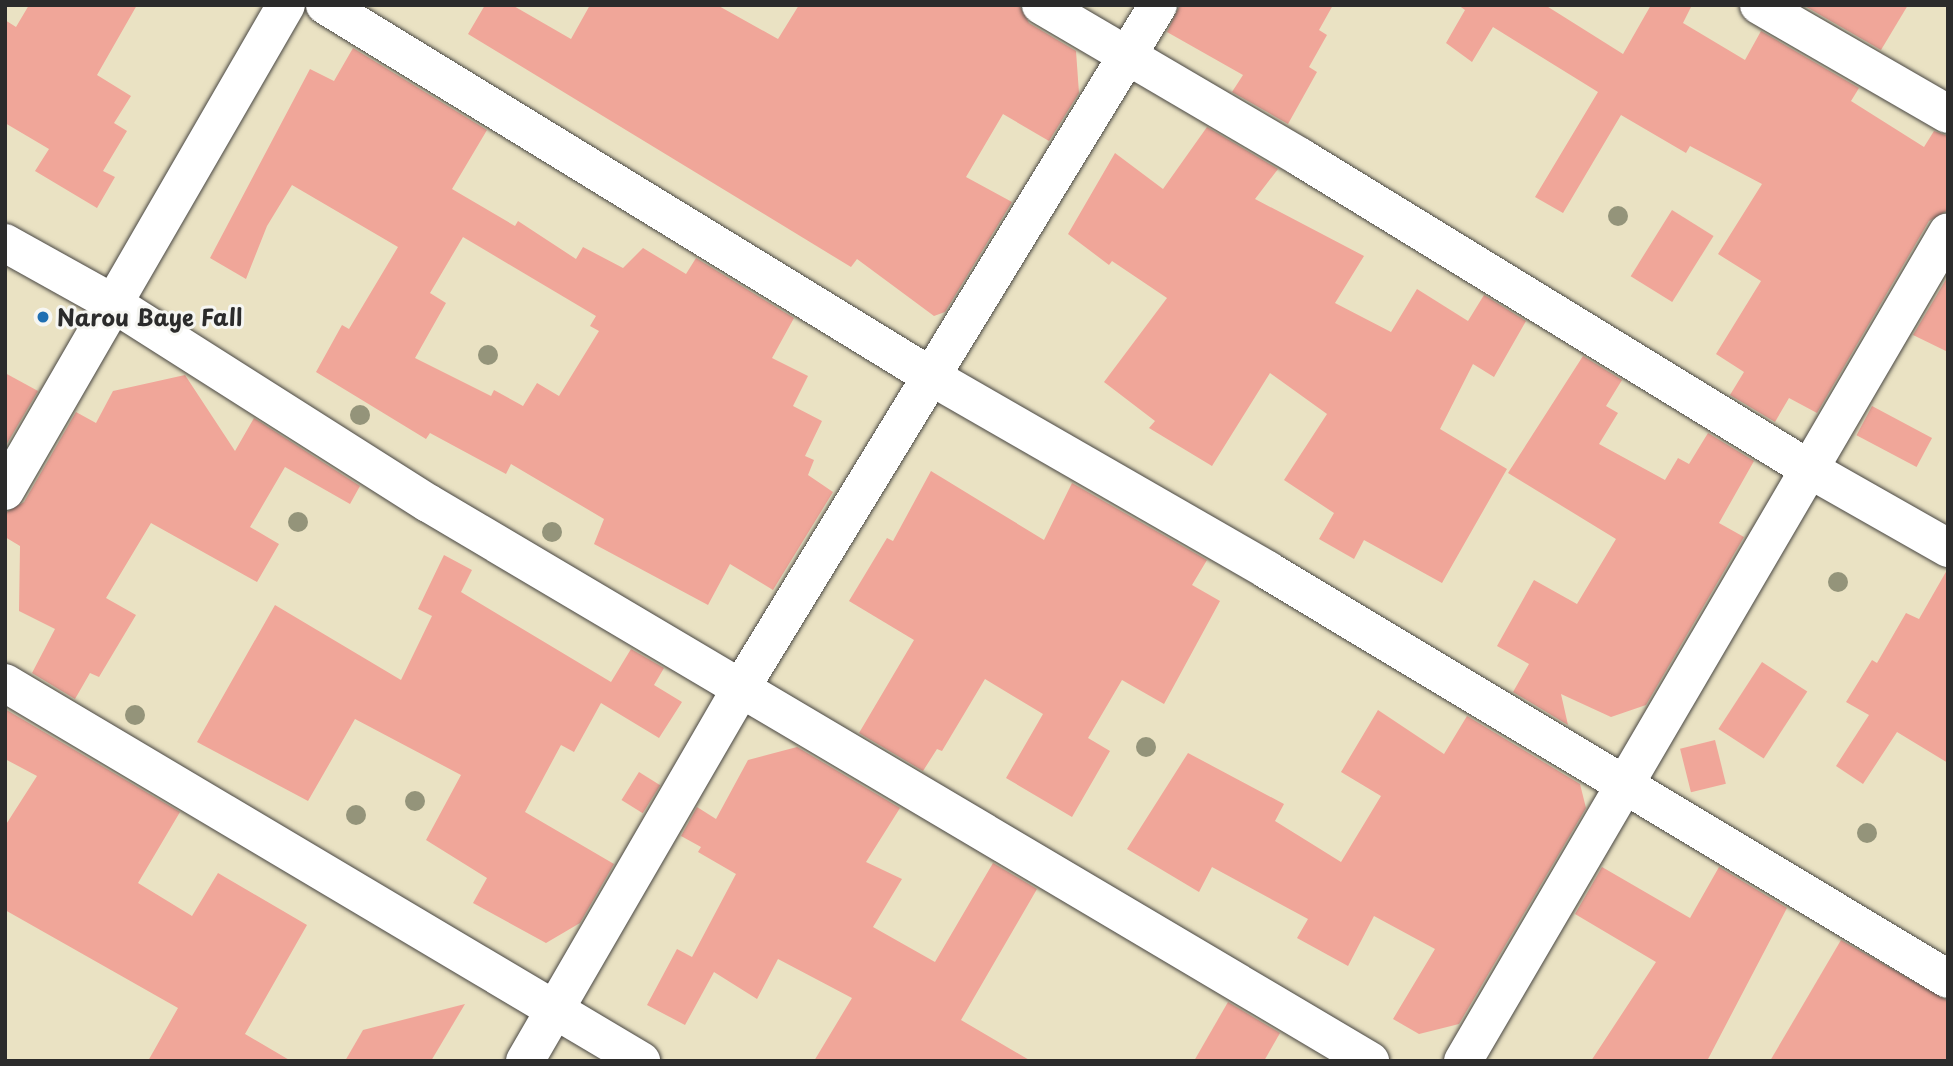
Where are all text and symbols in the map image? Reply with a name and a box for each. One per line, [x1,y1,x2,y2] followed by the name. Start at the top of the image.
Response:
[57,303,245,331] place label: Narou Baye Fall
[35,309,51,325] marker: Narou Baye Fall

